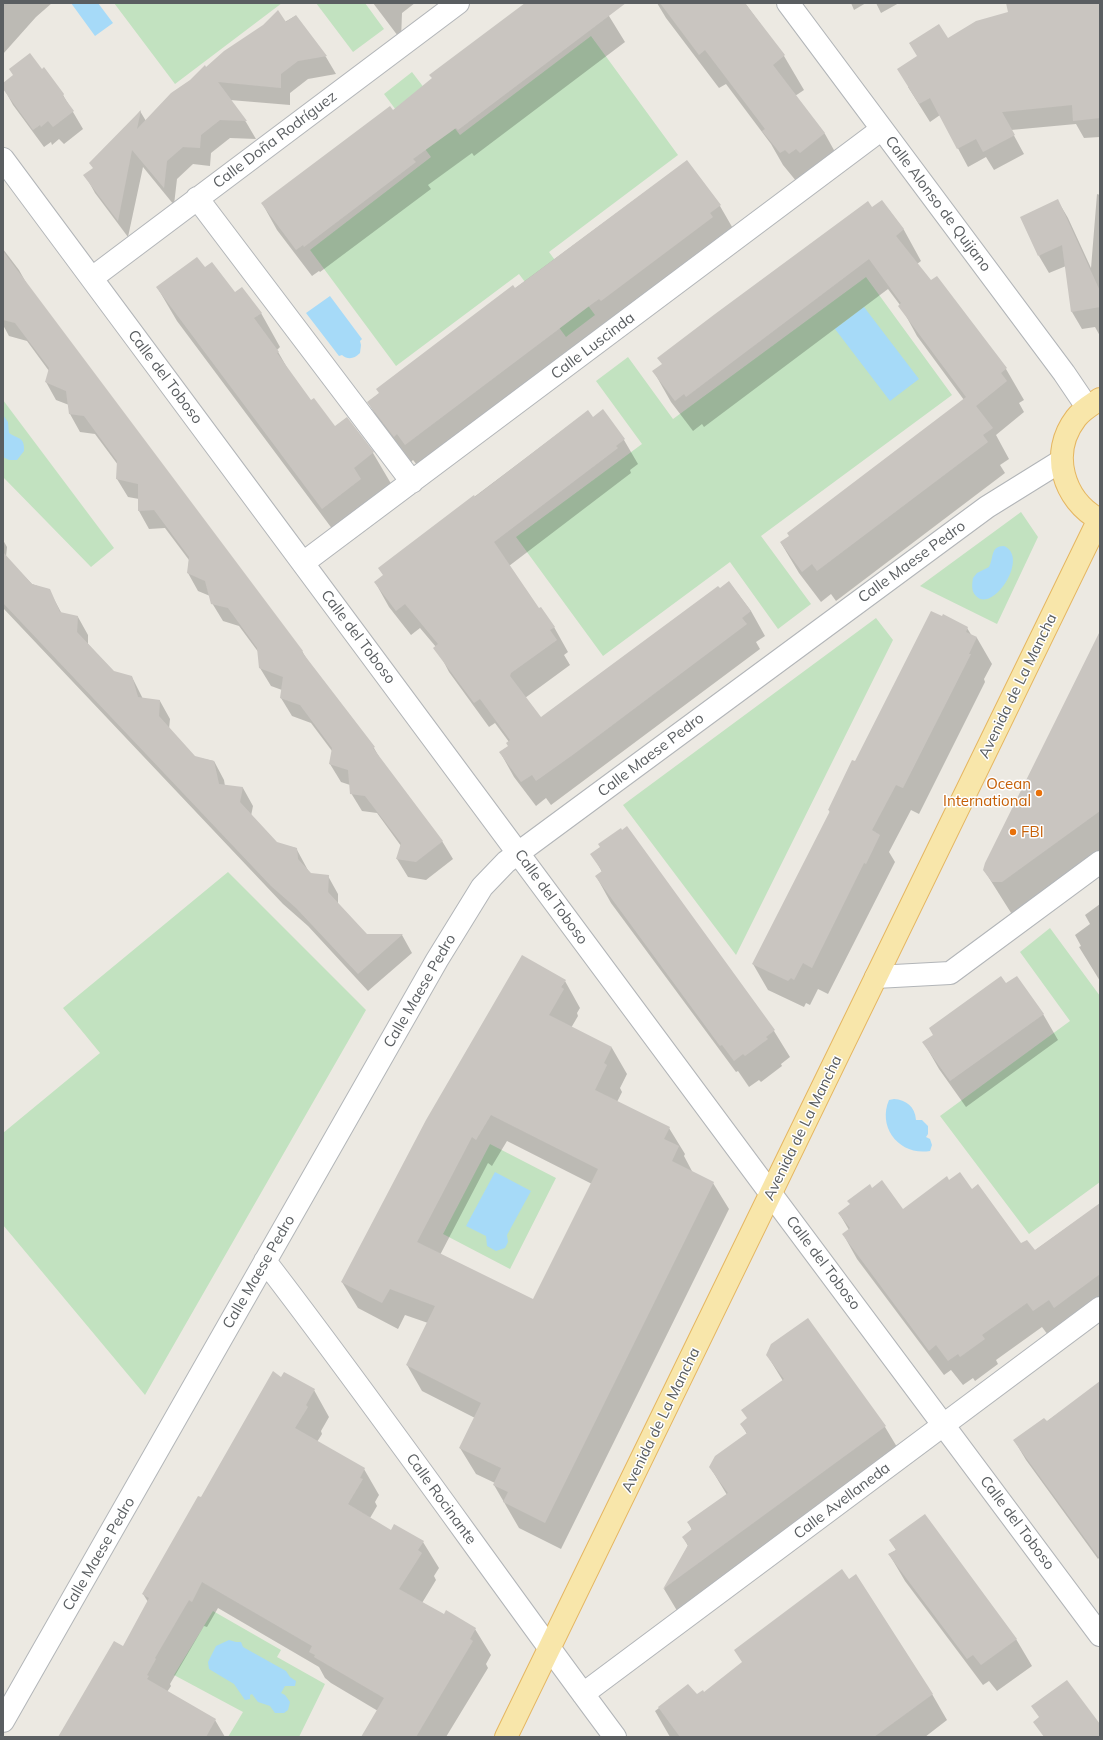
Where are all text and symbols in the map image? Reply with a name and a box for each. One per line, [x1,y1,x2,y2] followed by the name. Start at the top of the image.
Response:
[210,88,340,192] street label: Calle Doña Rodríguez
[881,133,995,275] street label: Calle Alonso de Quijano
[548,309,638,383] street label: Calle Luscinda
[124,326,206,428] street label: Calle del Toboso
[855,517,969,607] street label: Calle Maese Pedro
[317,586,399,688] street label: Calle del Toboso
[975,611,1061,761] street label: Avenida de La Mancha
[594,709,708,801] street label: Calle Maese Pedro
[943,775,1031,810] place label: Ocean International
[1034,788,1044,798] marker: Ocean International
[1021,823,1044,841] place label: FBI
[1008,827,1018,837] marker: FBI
[511,846,591,948] street label: Calle del Toboso
[380,931,460,1051] street label: Calle Maese Pedro
[760,1053,846,1203] street label: Avenida de La Mancha
[219,1212,299,1332] street label: Calle Maese Pedro
[782,1212,864,1314] street label: Calle del Toboso
[618,1345,704,1495] street label: Avenida de La Mancha
[402,1450,480,1548] street label: Calle Rocinante
[790,1459,894,1543] street label: Calle Avellaneda
[976,1472,1058,1574] street label: Calle del Toboso
[59,1494,139,1614] street label: Calle Maese Pedro

